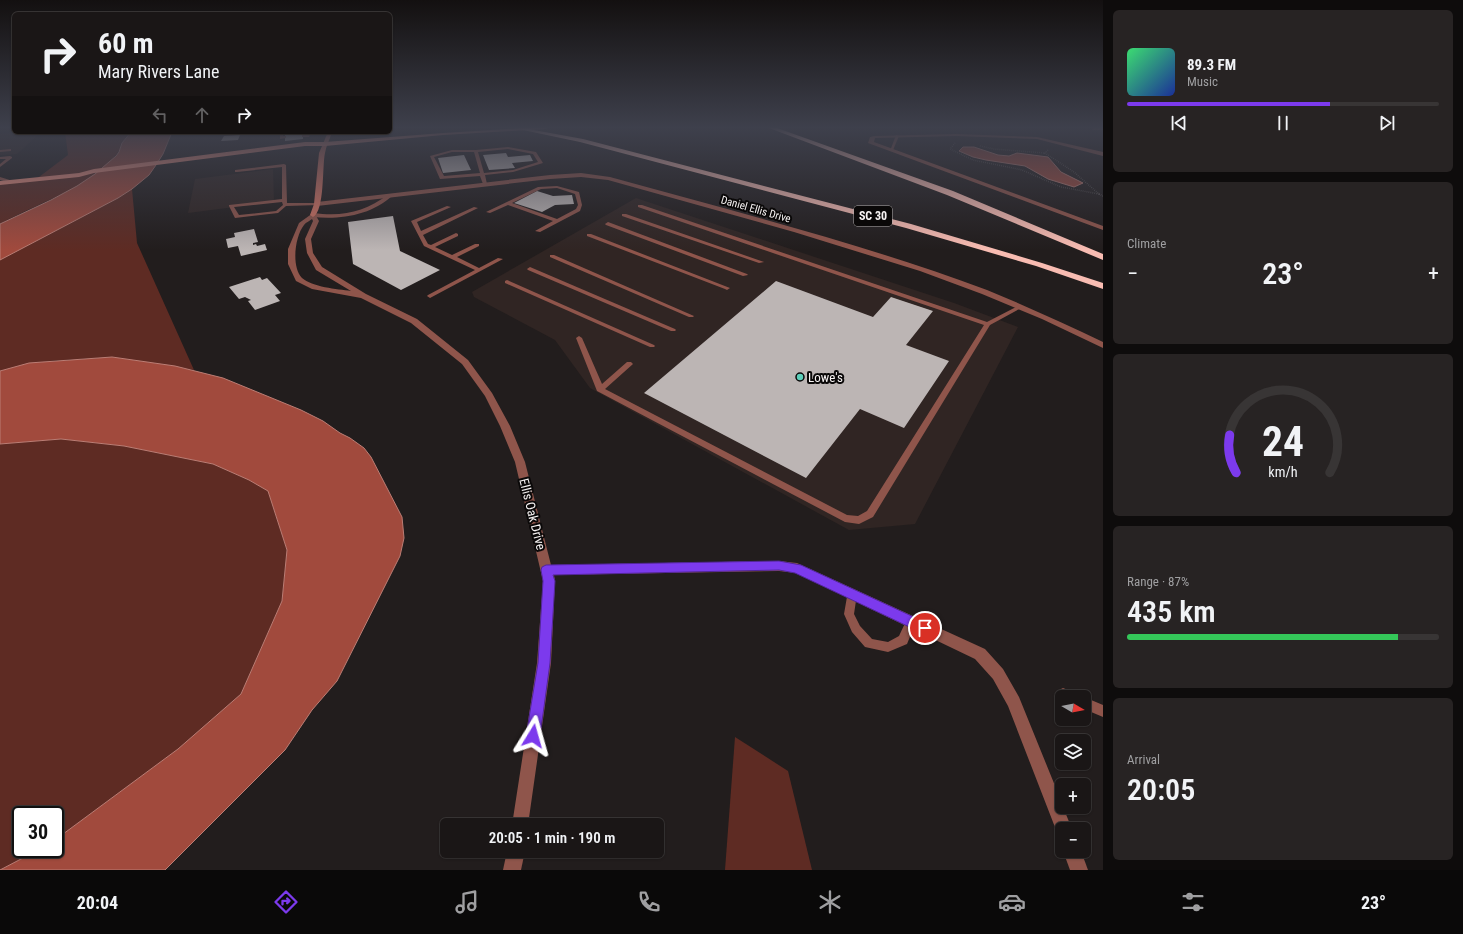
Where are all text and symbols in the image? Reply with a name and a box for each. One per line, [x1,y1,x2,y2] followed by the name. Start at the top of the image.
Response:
[98,27,154,60] text: 60 m
[32,28,84,80] icon: right
[1187,56,1236,74] text: 89.3 FM
[98,61,219,82] text: Mary Rivers Lane
[1187,74,1218,89] text: Music
[149,104,171,126] icon: left
[191,104,213,126] icon: ahead
[233,104,255,126] icon: right
[1168,112,1190,134] icon: previous
[1272,112,1294,134] icon: pause
[1376,112,1398,134] icon: next
[719,193,792,226] street label: Daniel Ellis Drive
[854,206,892,226] road number: SC 30
[1127,236,1166,251] text: Climate
[1262,256,1304,291] text: 23°
[1127,261,1138,286] text: −
[1428,261,1439,286] text: +
[808,370,843,385] place label: Lowe's
[795,372,805,382] marker: Lowe's
[1262,417,1304,466] text: 24
[1268,464,1298,480] text: km/h
[516,477,549,551] street label: Ellis Oak Drive
[1127,574,1189,589] text: Range · 87%
[1127,594,1216,629] text: 435 km
[908,611,942,645] pin
[914,617,936,639] icon: arrive
[1055,690,1091,726] north arrow
[1055,690,1091,858] map controls
[512,715,554,757] position arrow
[1055,734,1091,770] button: layers
[1127,752,1160,767] text: Arrival
[1127,772,1195,807] text: 20:05
[1055,778,1091,814] button: +
[12,806,64,858] speed limit sign: 30
[1055,822,1091,858] button: −
[489,829,615,847] text: 20:05 · 1 min · 190 m
[272,888,300,916] icon: directions
[453,888,481,916] icon: music
[635,888,663,916] icon: phone
[816,888,844,916] icon: climate
[998,888,1026,916] icon: car
[1179,888,1207,916] icon: filters
[77,892,118,913] text: 20:04
[1361,892,1386,913] text: 23°

